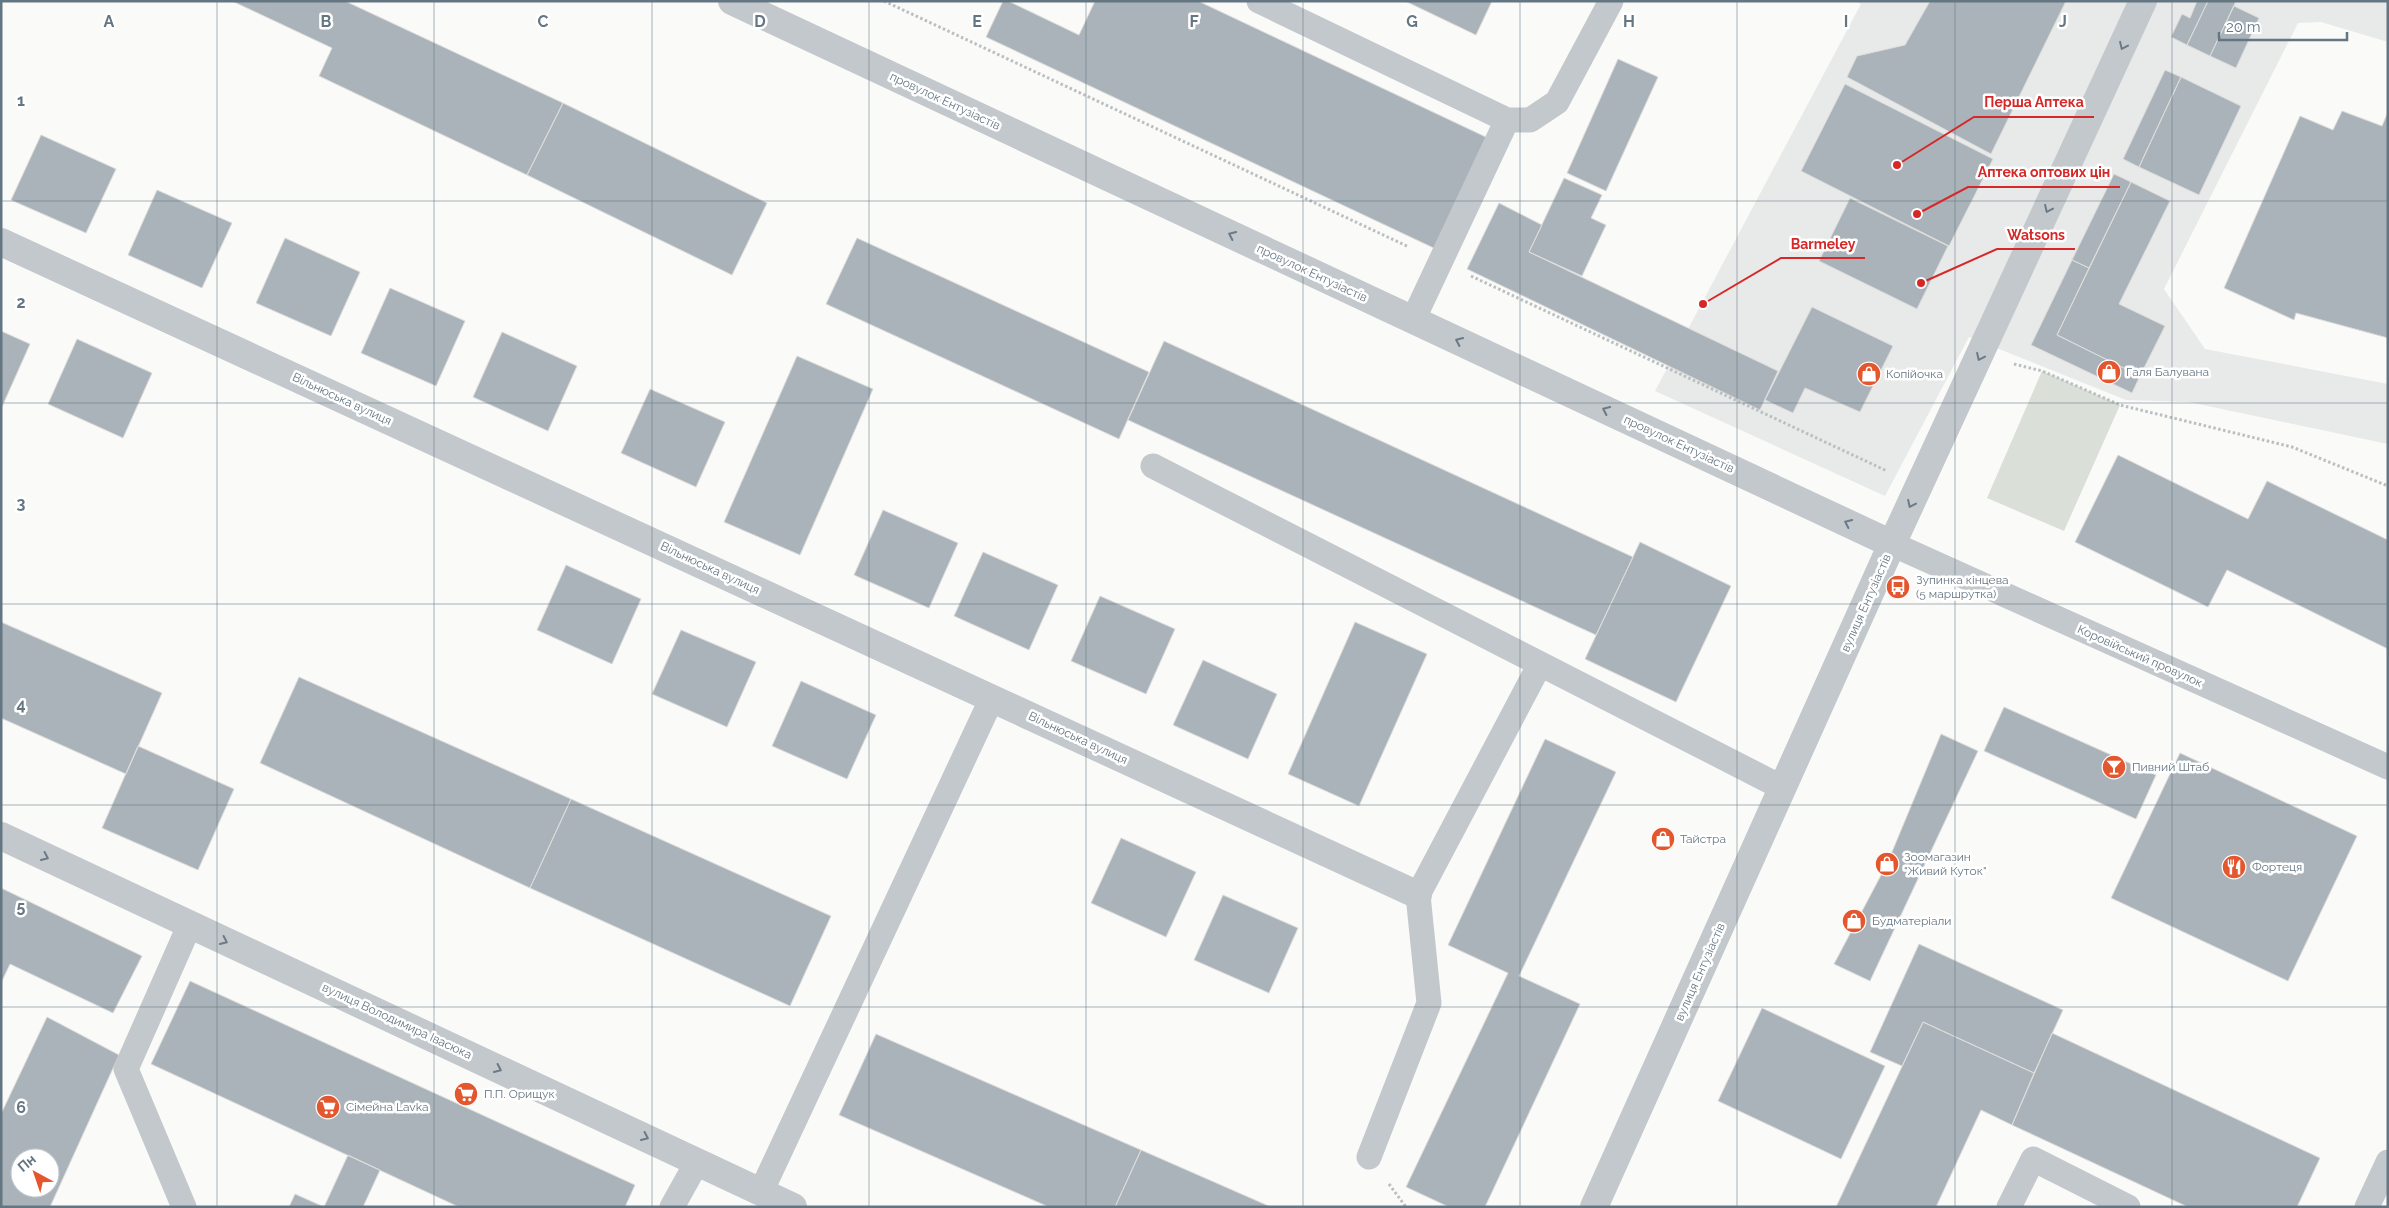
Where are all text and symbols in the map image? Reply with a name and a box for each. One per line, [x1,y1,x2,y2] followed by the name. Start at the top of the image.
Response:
[2219,10,2346,42] scale bar
[104,12,115,31] text: A
[321,12,332,31] text: B
[538,12,549,31] text: C
[754,12,766,31] text: D
[972,12,982,31] text: E
[1189,12,1199,31] text: F
[1406,12,1418,31] text: G
[1623,12,1635,31] text: H
[1844,12,1848,31] text: I
[2059,12,2067,31] text: J
[2226,18,2261,36] text: 20 m
[2118,41,2129,50] one-way arrow
[888,69,1002,133] street label: провулок Ентузіастів
[1974,88,2094,117] callout: Перша Аптека
[17,91,25,110] text: 1
[1984,94,2084,110] text: Перша Аптека
[1968,158,2120,187] callout: Аптека оптових цін
[1978,164,2110,180] text: Аптека оптових цін
[2043,204,2054,213] one-way arrow
[1997,220,2075,249] callout: Watsons
[2007,227,2065,243] text: Watsons
[1781,229,1865,258] callout: Barmeley
[1228,231,1237,241] one-way arrow
[1791,236,1856,252] text: Barmeley
[1255,241,1369,305] street label: провулок Ентузіастів
[16,293,26,312] text: 2
[1455,337,1464,347] one-way arrow
[1976,352,1986,361] one-way arrow
[2096,359,2122,385] shop icon: Галя Балувана
[1856,361,1882,387] shop icon: Копійочка
[2126,365,2209,379] place label: Галя Балувана
[1886,367,1943,381] place label: Копійочка
[290,370,394,428] street label: Вільнюська вулиця
[1602,406,1611,416] one-way arrow
[1622,412,1736,476] street label: провулок Ентузіастів
[17,494,26,513] text: 3
[1907,499,1918,508] one-way arrow
[1844,519,1853,530] one-way arrow
[658,539,762,597] street label: Вільнюська вулиця
[1838,552,1894,654] street label: вулиця Ентузіастів
[1916,573,2009,601] place label: Зупинка кінцева (5 маршрутка)
[1885,574,1911,600] bus stop icon: Зупинка кінцева (5 маршрутка)
[2075,622,2205,690] street label: Коровійський провулок
[16,695,26,714] text: 4
[1026,709,1130,767] street label: Вільнюська вулиця
[2101,754,2127,780] bar icon: Пивний Штаб
[2132,760,2209,774] place label: Пивний Штаб
[1650,826,1676,852] shop icon: Тайстра
[1680,832,1726,846] place label: Тайстра
[40,850,49,861] one-way arrow
[1904,850,1986,878] place label: Зоомагазин "Живий Куток"
[1874,851,1900,877] shop icon: Зоомагазин "Живий Куток"
[2221,854,2247,880] restaurant icon: Фортеця
[2252,860,2302,874] place label: Фортеця
[17,897,26,916] text: 5
[1841,908,1867,934] shop icon: Будматеріали
[1872,914,1951,928] place label: Будматеріали
[1672,921,1728,1023] street label: вулиця Ентузіастів
[219,934,228,945] one-way arrow
[320,980,474,1062] street label: вулиця Володимира Івасюка
[493,1062,502,1073] one-way arrow
[453,1081,479,1107] supermarket icon: П.П. Орищук
[484,1087,555,1101] place label: П.П. Орищук
[315,1094,341,1120] supermarket icon: Сімейна Lavka
[16,1098,26,1117] text: 6
[346,1100,429,1114] place label: Сімейна Lavka
[640,1131,649,1141] one-way arrow
[10,1148,60,1198] north arrow
[14,1151,39,1175] text: Пн

